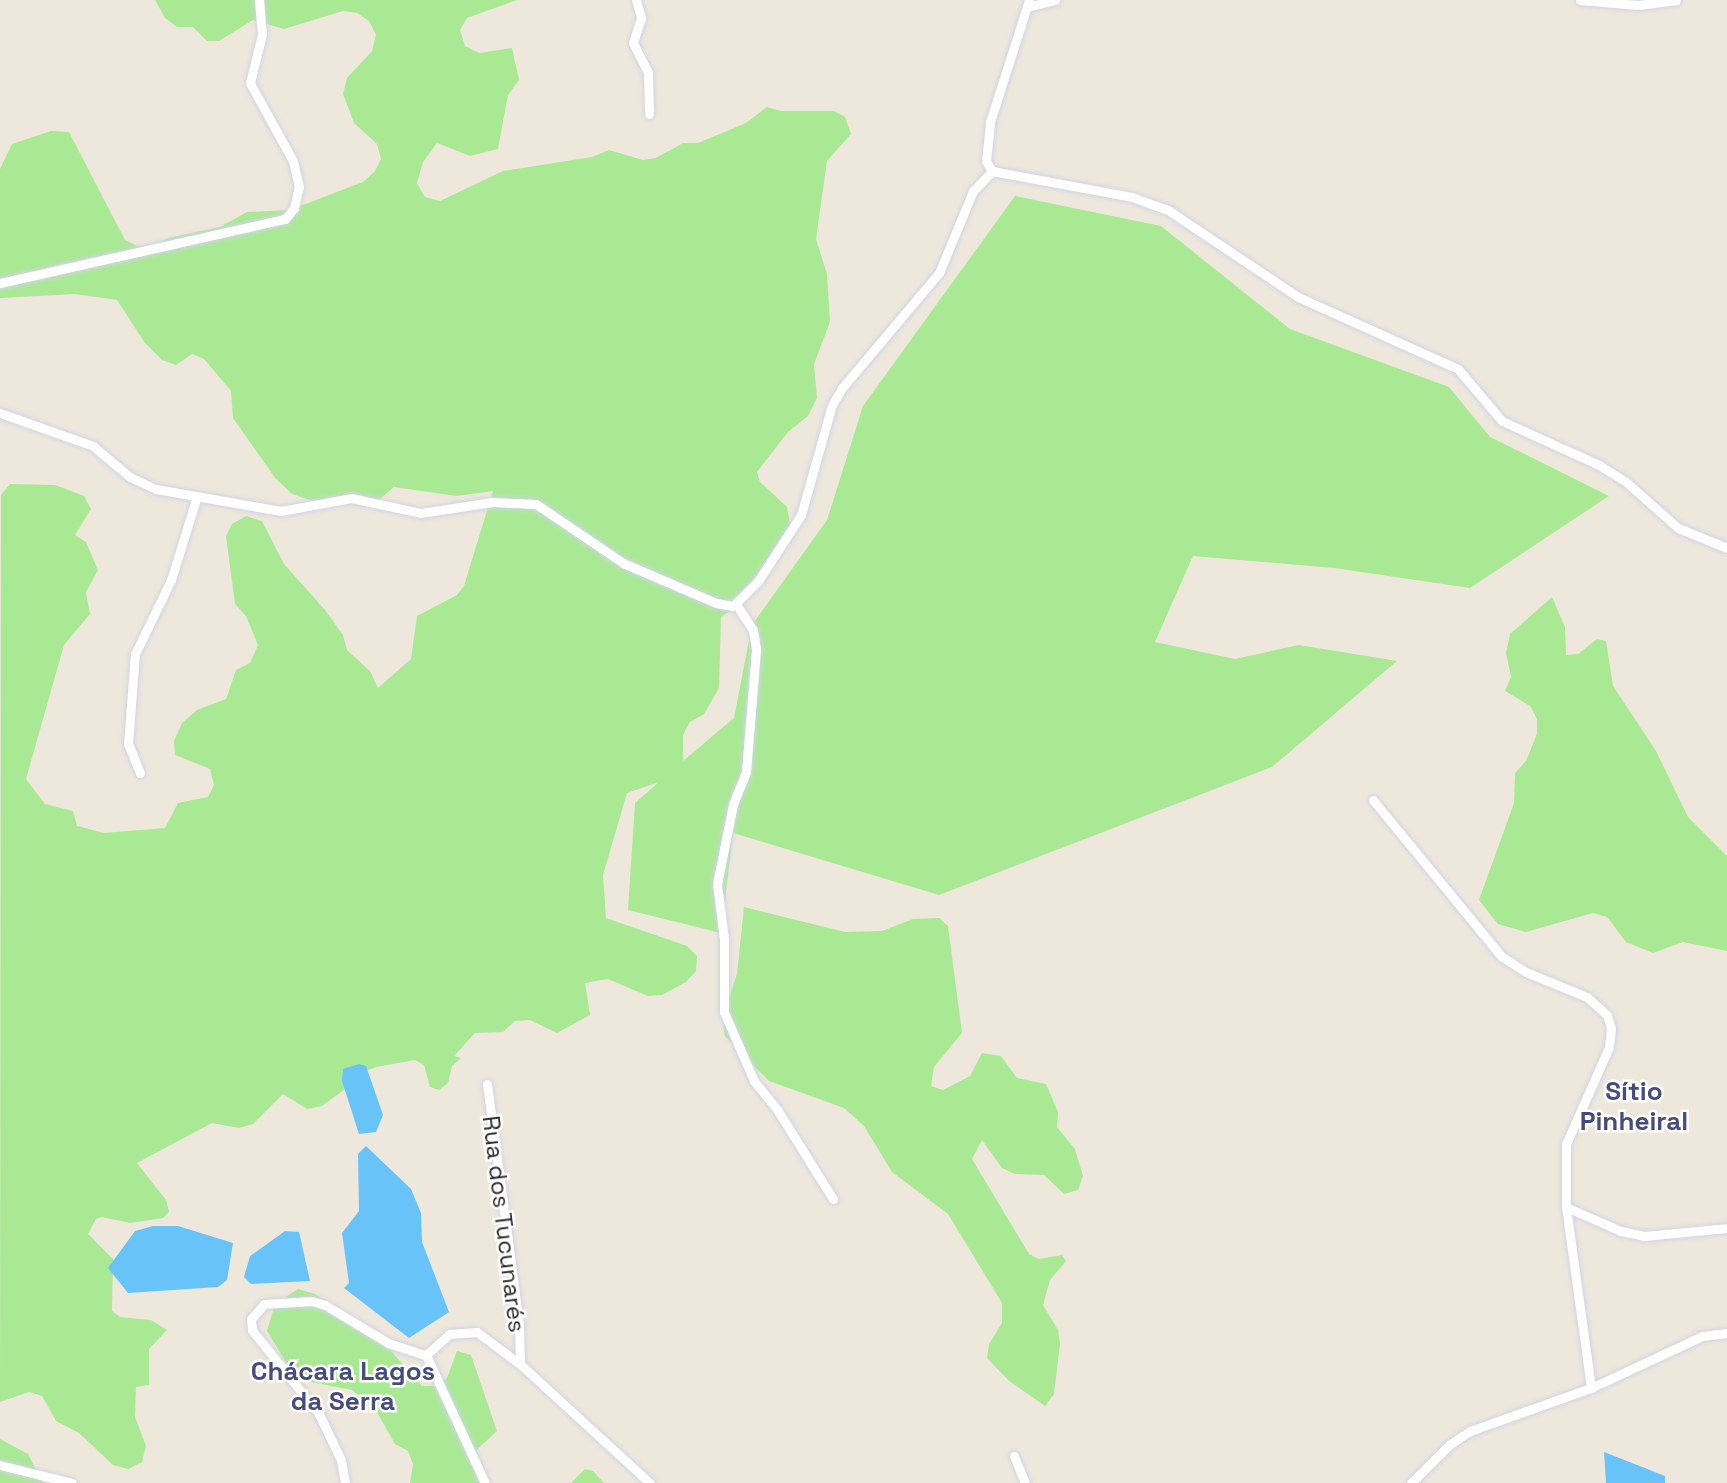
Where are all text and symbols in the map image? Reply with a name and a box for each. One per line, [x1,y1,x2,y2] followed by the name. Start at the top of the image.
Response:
[1580,1076,1688,1138] district label: Sítio Pinheiral
[476,1114,532,1334] street label: Rua dos Tucunarés
[251,1356,435,1418] district label: Chácara Lagos da Serra

